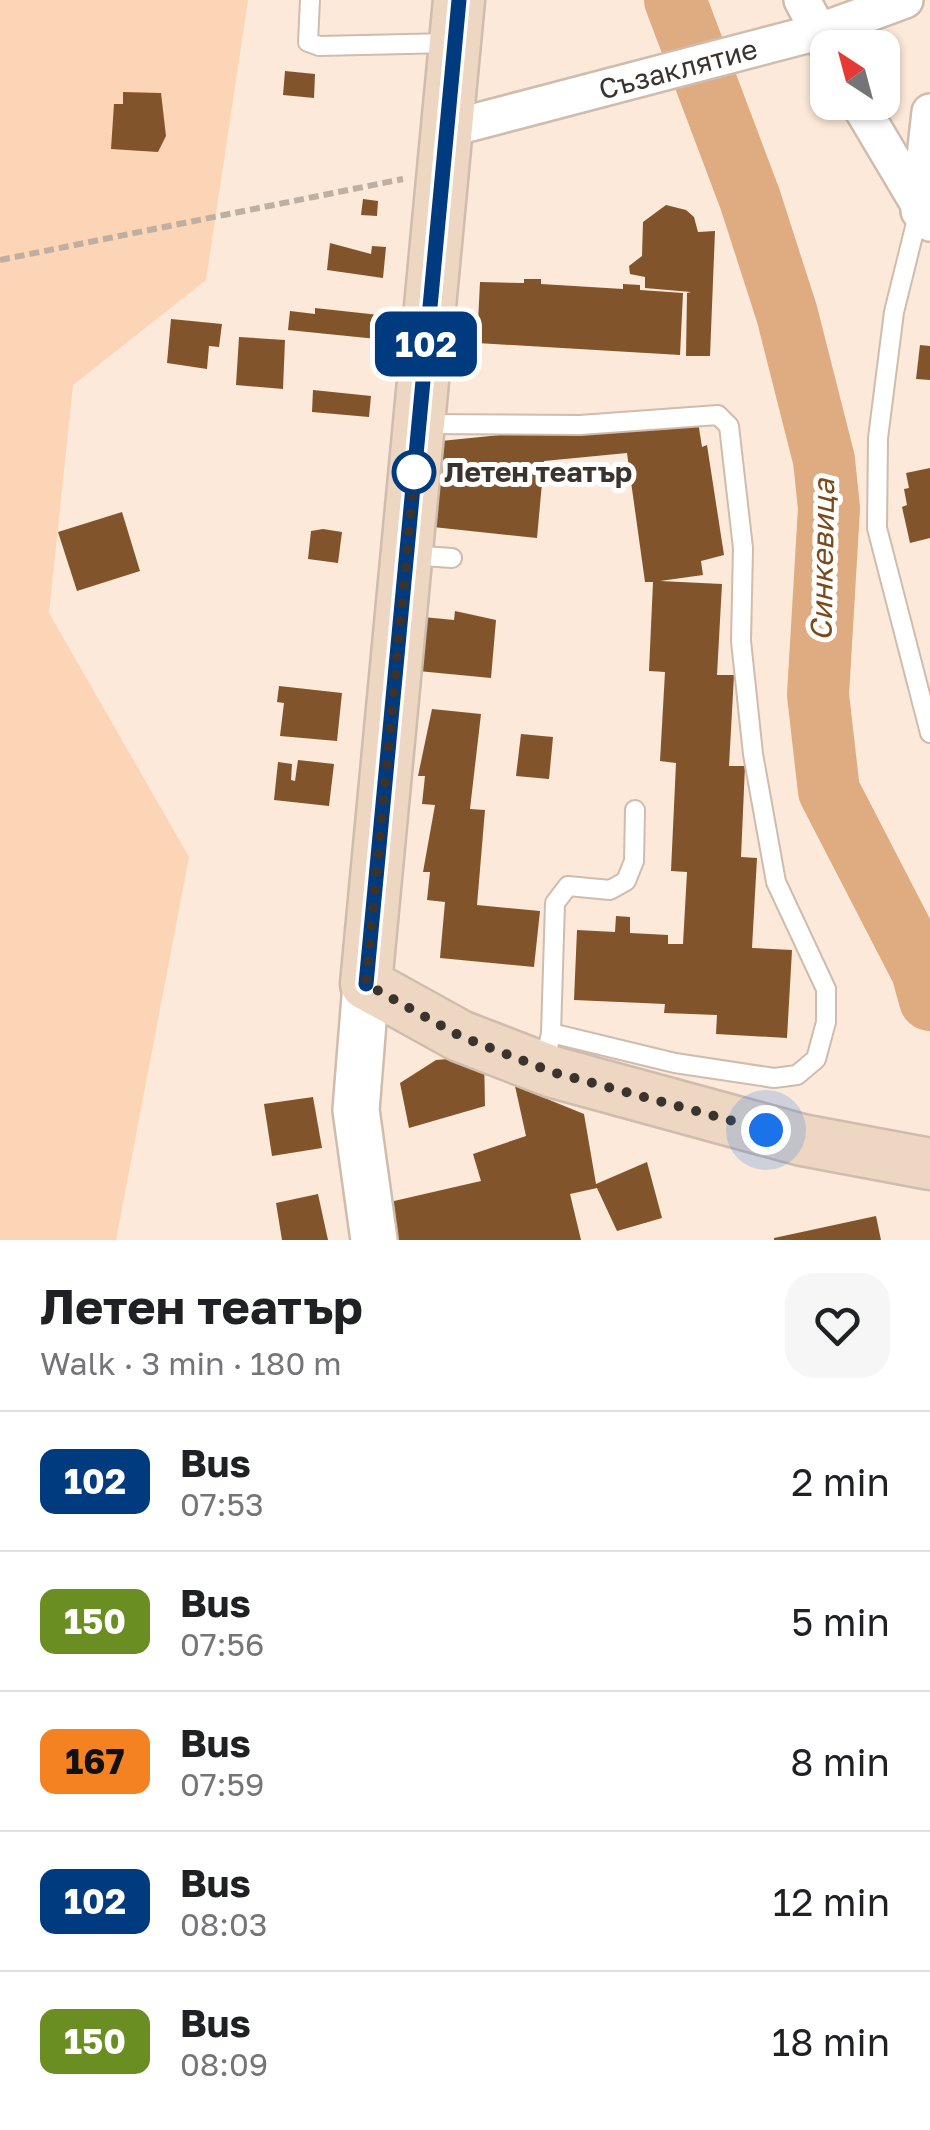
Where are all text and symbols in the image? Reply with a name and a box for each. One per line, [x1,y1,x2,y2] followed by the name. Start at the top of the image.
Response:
[810,30,900,120] north arrow
[810,30,900,120] map controls
[595,32,761,106] street label: Съзаклятие
[368,312,484,376] line badge: 102
[395,323,457,365] text: 102
[393,451,435,493] marker: Летен театър
[444,455,632,488] place label: Летен театър
[803,478,841,641] water label: Синкевица
[741,1105,791,1155] your location
[785,1273,890,1378] button: heart
[40,1277,363,1335] text: Летен театър
[40,1344,342,1382] text: Walk · 3 min · 180 m
[180,1440,251,1485] text: Bus
[791,1459,890,1504] text: 2 min
[64,1460,126,1502] text: 102
[180,1485,264,1523] text: 07:53
[180,1580,251,1625] text: Bus
[791,1599,890,1644] text: 5 min
[64,1600,126,1642] text: 150
[180,1625,264,1663] text: 07:56
[180,1720,251,1765] text: Bus
[790,1739,890,1784] text: 8 min
[65,1740,125,1782] text: 167
[180,1765,264,1803] text: 07:59
[180,1860,251,1905] text: Bus
[773,1879,890,1924] text: 12 min
[64,1880,126,1922] text: 102
[180,1905,268,1943] text: 08:03
[180,2000,251,2045] text: Bus
[772,2019,890,2064] text: 18 min
[64,2020,126,2062] text: 150
[180,2045,268,2083] text: 08:09

